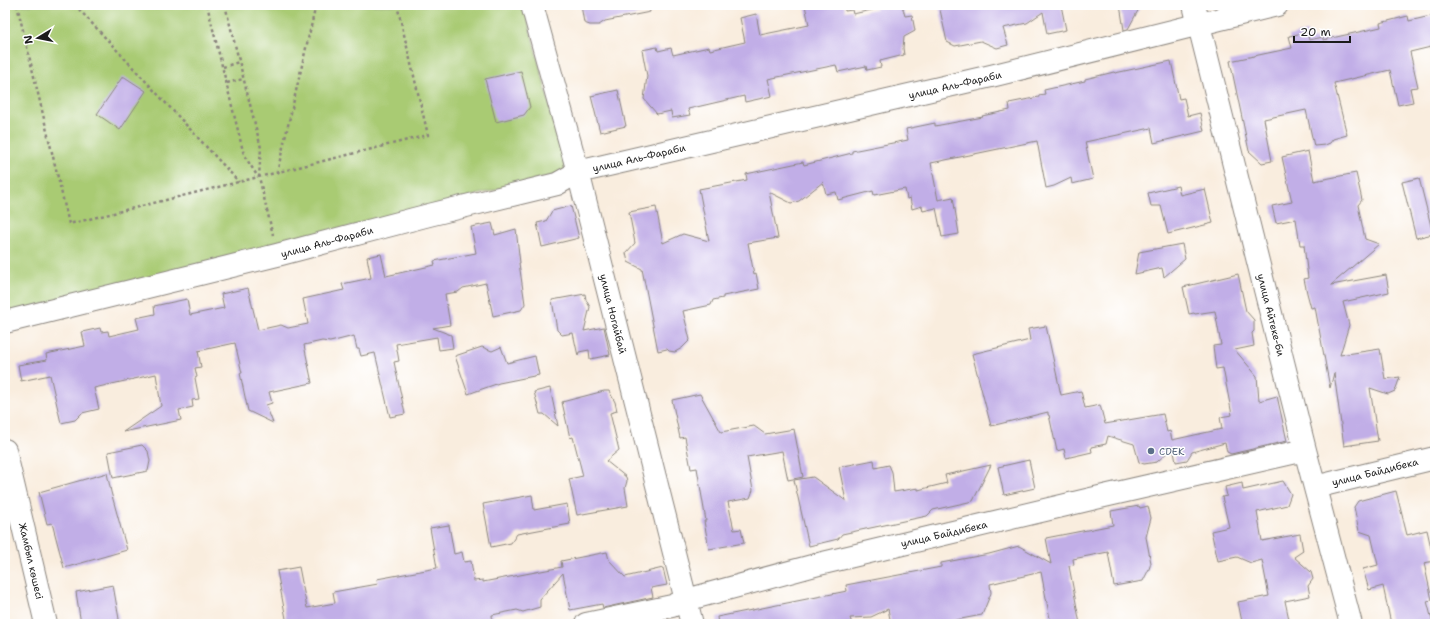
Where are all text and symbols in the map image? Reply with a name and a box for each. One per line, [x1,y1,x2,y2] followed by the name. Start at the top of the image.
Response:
[18,18,58,58] north arrow
[1294,18,1350,44] scale bar
[1300,24,1331,40] text: 20 m
[20,34,37,45] text: N
[907,68,1003,102] street label: улица Аль-Фараби
[591,141,687,175] street label: улица Аль-Фараби
[279,223,375,261] street label: улица Аль-Фараби
[1254,272,1288,358] street label: улица Айтеке-би
[597,273,629,356] street label: улица Ногайбай
[1159,445,1185,458] place label: CDEK
[1146,446,1156,456] marker: CDEK
[1330,455,1420,489] street label: улица Байдибека
[899,518,989,550] street label: улица Байдибека
[16,521,46,601] street label: Жамбыл көшесі

